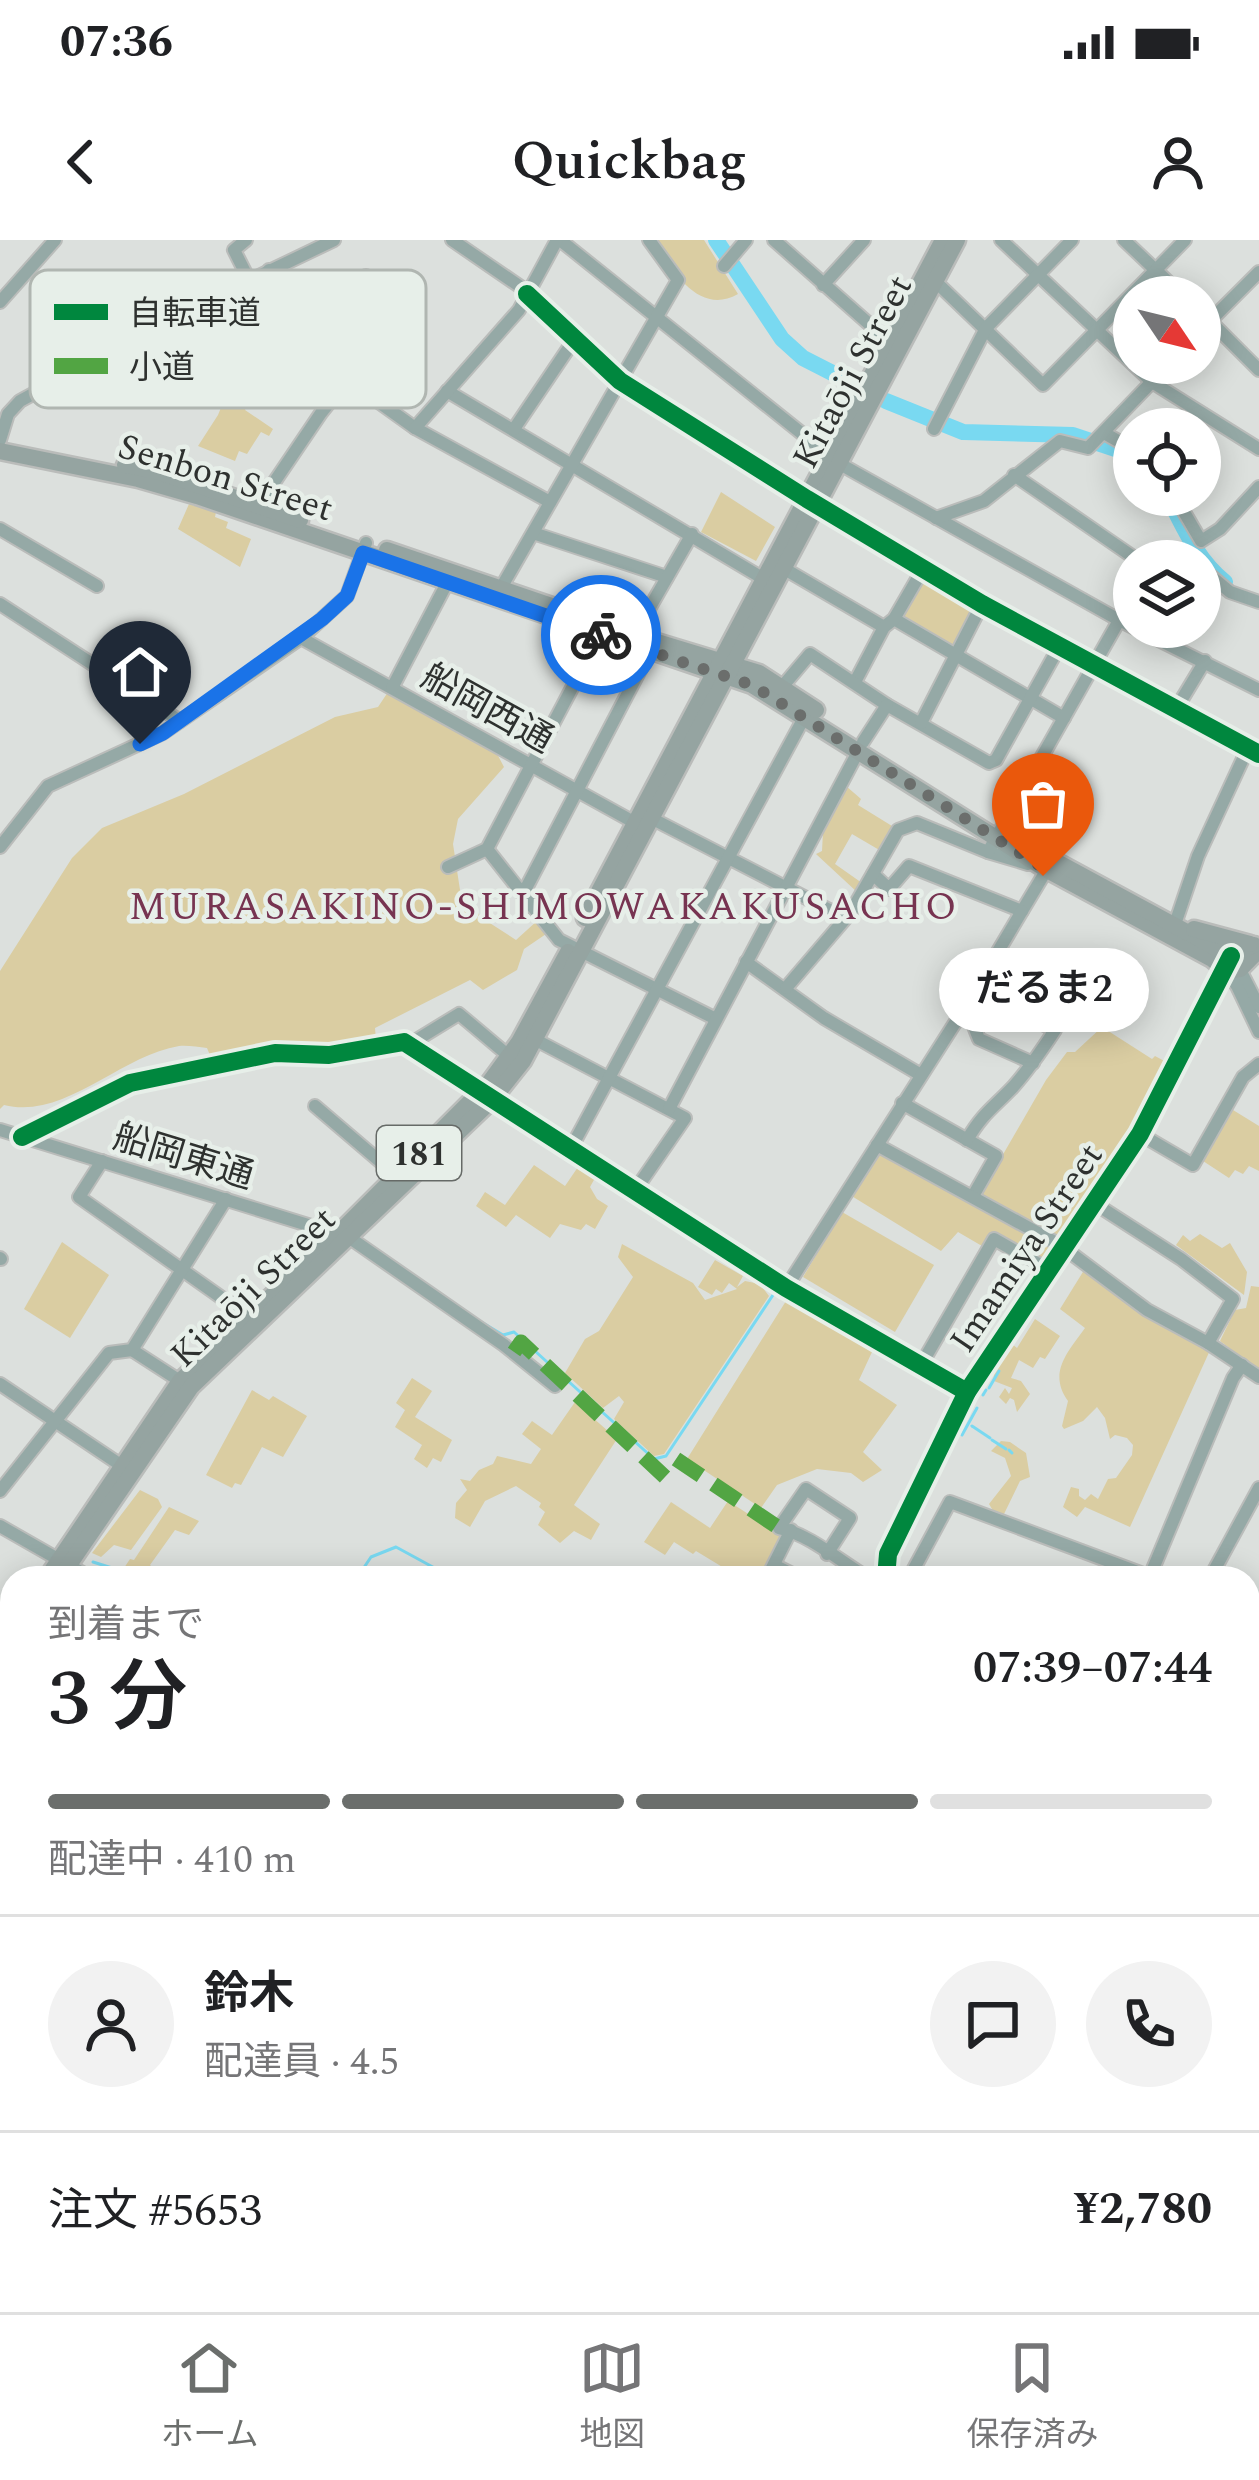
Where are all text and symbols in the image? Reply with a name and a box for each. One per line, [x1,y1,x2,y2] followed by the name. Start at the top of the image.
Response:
[60,8,173,77] text: 07:36
[512,121,747,203] text: Quickbag
[48,129,114,195] icon: back
[1145,129,1211,195] icon: person
[779,265,927,479] street label: Kitaōji Street
[30,270,426,408] legend
[1113,276,1221,384] north arrow
[1113,276,1221,648] map controls
[129,289,261,339] text: 自転車道
[129,343,195,393] text: 小道
[1113,408,1221,516] button: locate
[111,420,339,537] street label: Senbon Street
[1113,540,1221,648] button: layers
[541,575,661,695] courier
[568,602,634,668] icon: bike
[89,621,191,744] pin
[107,639,173,705] icon: home
[410,650,563,768] street label: 船岡西通
[992,753,1094,876] pin
[1010,771,1076,837] icon: bag
[129,878,959,937] district label: MURASAKINO-SHIMOWAKAKUSACHO
[938,948,1148,1032] callout: だるま2
[975,960,1113,1019] text: だるま2
[106,1110,260,1205] street label: 船岡東通
[377,1126,461,1180] road number: 181
[936,1132,1118,1364] street label: Imamiya Street
[158,1194,349,1381] street label: Kitaōji Street
[48,1596,204,1655] text: 到着まで
[973,1634,1212,1703] text: 07:39–07:44
[48,1640,187,1759] text: 3 分
[48,1831,296,1890] text: 配達中 · 410 m
[204,1960,294,2029] text: 鈴木
[48,1961,174,2087] button: person
[930,1961,1056,2087] button: chat
[1086,1961,1212,2087] button: phone
[204,2033,399,2092] text: 配達員 · 4.5
[1074,2175,1212,2244] text: ¥2,780
[48,2177,262,2246] text: 注文 #5653
[160,2335,259,2460] tab: ホーム
[579,2335,645,2460] tab: 地図
[966,2335,1098,2460] tab: 保存済み

